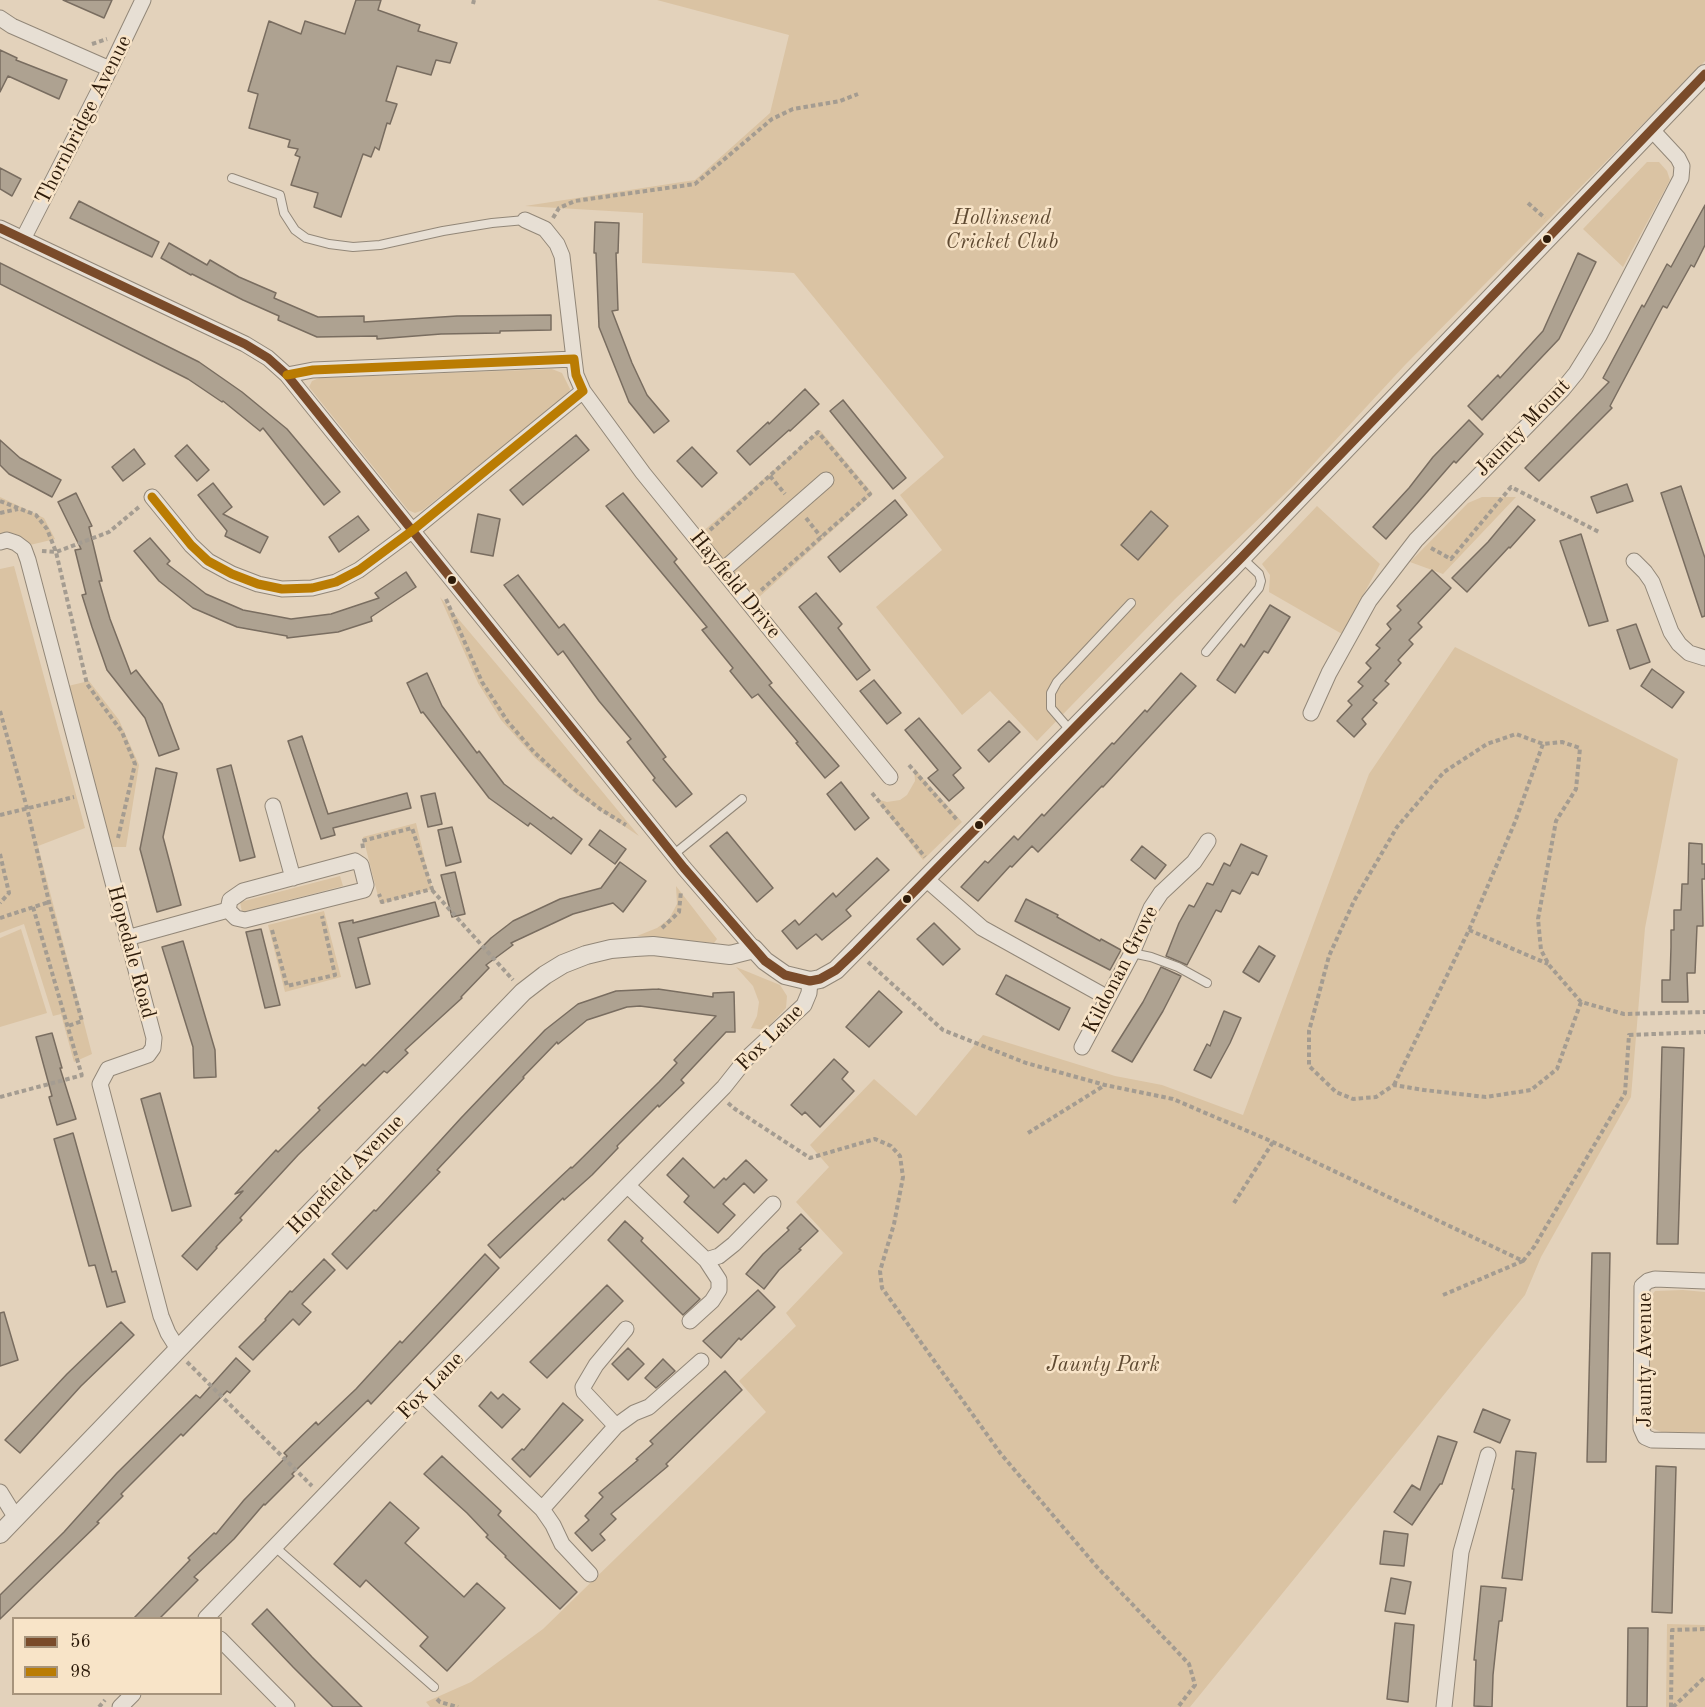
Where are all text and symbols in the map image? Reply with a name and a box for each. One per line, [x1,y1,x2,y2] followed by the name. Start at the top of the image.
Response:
[30,31,138,209] street label: Thornbridge Avenue
[946,205,1058,255] park label: Hollinsend Cricket Club
[1541,233,1553,245] unlabelled marker
[1470,374,1576,482] street label: Jaunty Mount
[684,526,786,644] street label: Hayfield Drive
[446,574,458,586] unlabelled marker
[973,819,985,831] unlabelled marker
[101,883,161,1021] street label: Hopedale Road
[901,893,913,905] unlabelled marker
[1078,902,1164,1038] street label: Kildonan Grove
[731,999,809,1077] street label: Fox Lane
[282,1110,410,1240] street label: Hopefield Avenue
[1632,1292,1658,1428] street label: Jaunty Avenue
[392,1347,470,1425] street label: Fox Lane
[1046,1352,1160,1378] park label: Jaunty Park
[12,1617,222,1695] legend
[70,1633,91,1651] text: 56
[70,1663,91,1681] text: 98

